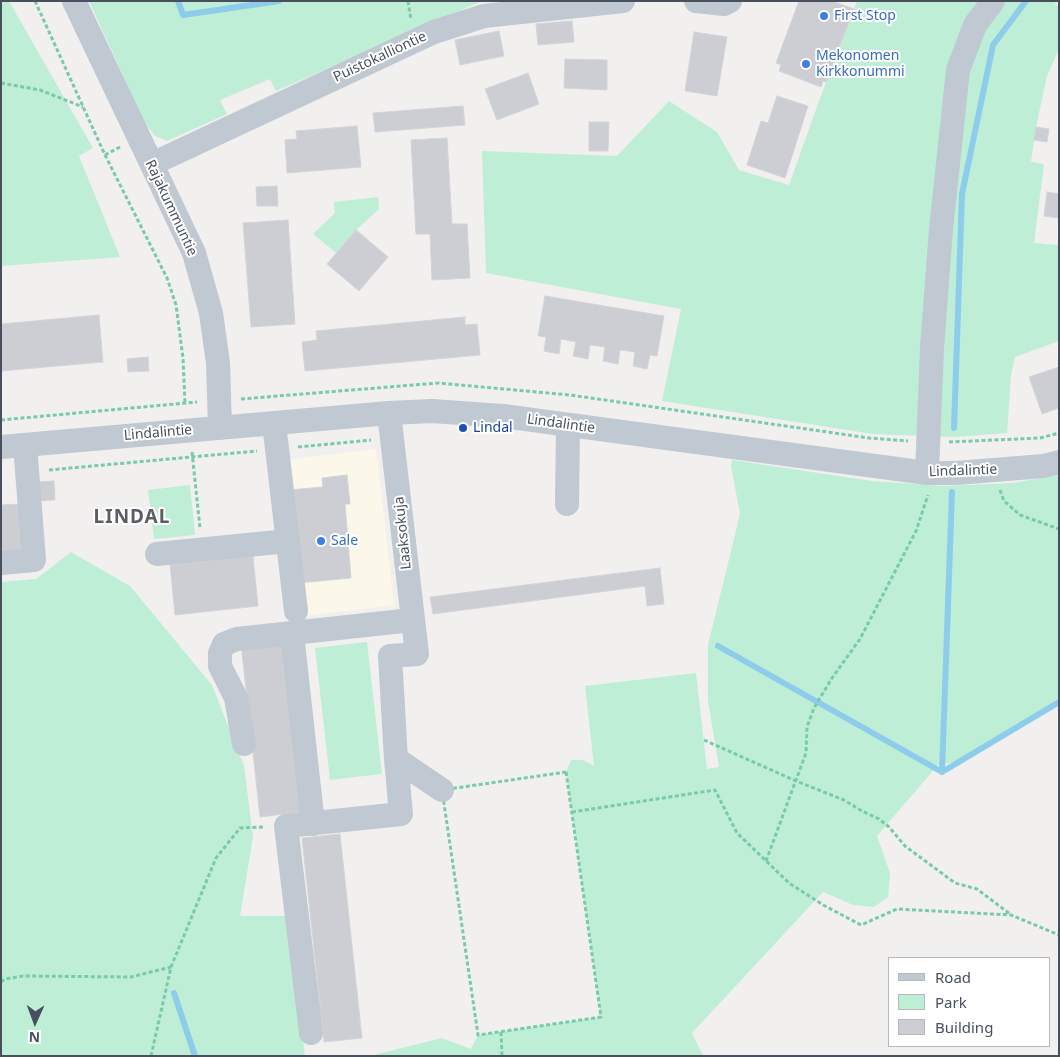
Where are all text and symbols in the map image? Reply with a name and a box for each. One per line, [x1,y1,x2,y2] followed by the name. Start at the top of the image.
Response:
[834,8,896,24] place label: First Stop
[818,10,830,22] marker: First Stop
[331,28,429,86] street label: Puistokalliontie
[816,48,905,80] place label: Mekonomen Kirkkonummi
[800,58,812,70] marker: Mekonomen Kirkkonummi
[141,157,201,259] street label: Rajakummuntie
[526,411,596,437] street label: Lindalintie
[473,420,513,436] place label: Lindal
[123,422,193,444] street label: Lindalintie
[457,422,469,434] marker: Lindal
[928,461,998,481] street label: Lindalintie
[391,496,415,570] street label: Laaksokuja
[93,507,171,529] district label: LINDAL
[331,533,358,549] place label: Sale
[315,535,327,547] marker: Sale
[888,957,1050,1047] legend
[935,967,971,987] text: Road
[935,992,967,1012] text: Park
[10,997,60,1047] north arrow
[935,1017,993,1037] text: Building
[28,1028,40,1047] text: N

